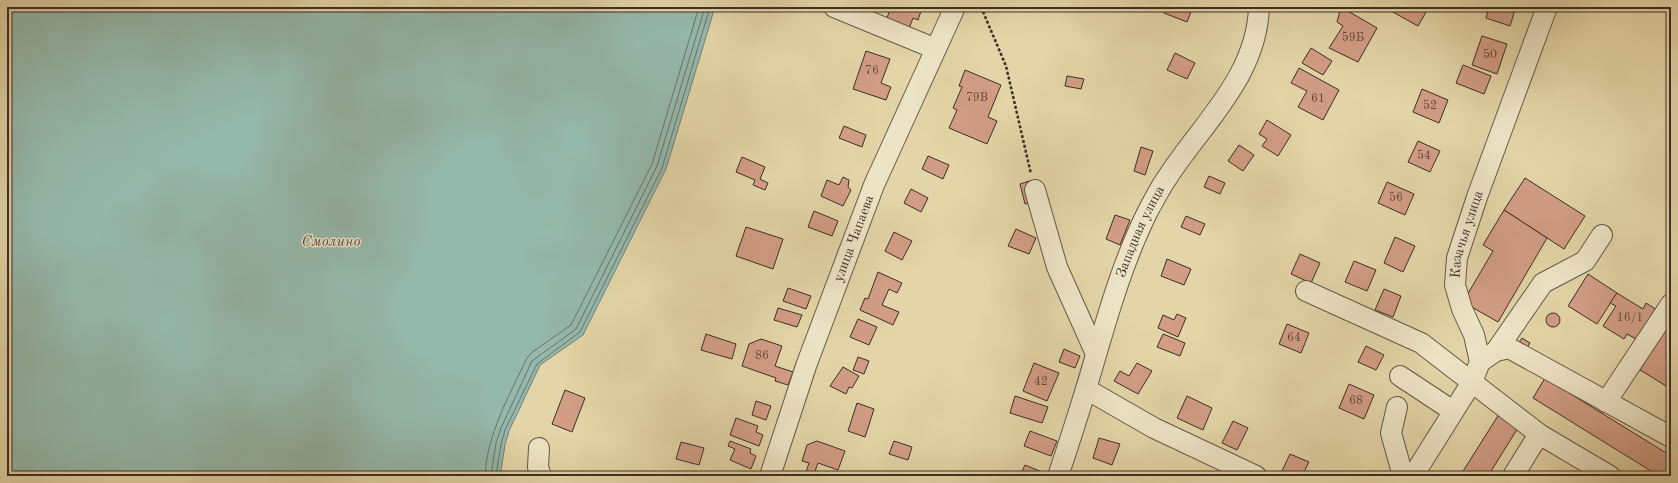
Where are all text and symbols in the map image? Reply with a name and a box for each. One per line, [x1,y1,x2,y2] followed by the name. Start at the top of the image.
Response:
[1342,31,1364,44] house number: 59Б
[1483,48,1497,61] house number: 50
[865,65,879,77] house number: 76
[966,92,988,104] house number: 79В
[1311,93,1325,105] house number: 61
[1423,99,1437,112] house number: 52
[1417,149,1431,162] house number: 54
[1114,184,1167,279] street label: Западная улица
[1449,189,1486,279] street label: Казачья улица
[1389,191,1403,204] house number: 56
[831,193,877,284] street label: улица Чапаева
[302,235,360,250] water label: Смолино
[1617,312,1643,324] house number: 16/1
[1287,332,1301,344] house number: 64
[755,350,769,362] house number: 86
[1034,376,1048,388] house number: 42
[1349,395,1363,407] house number: 68

